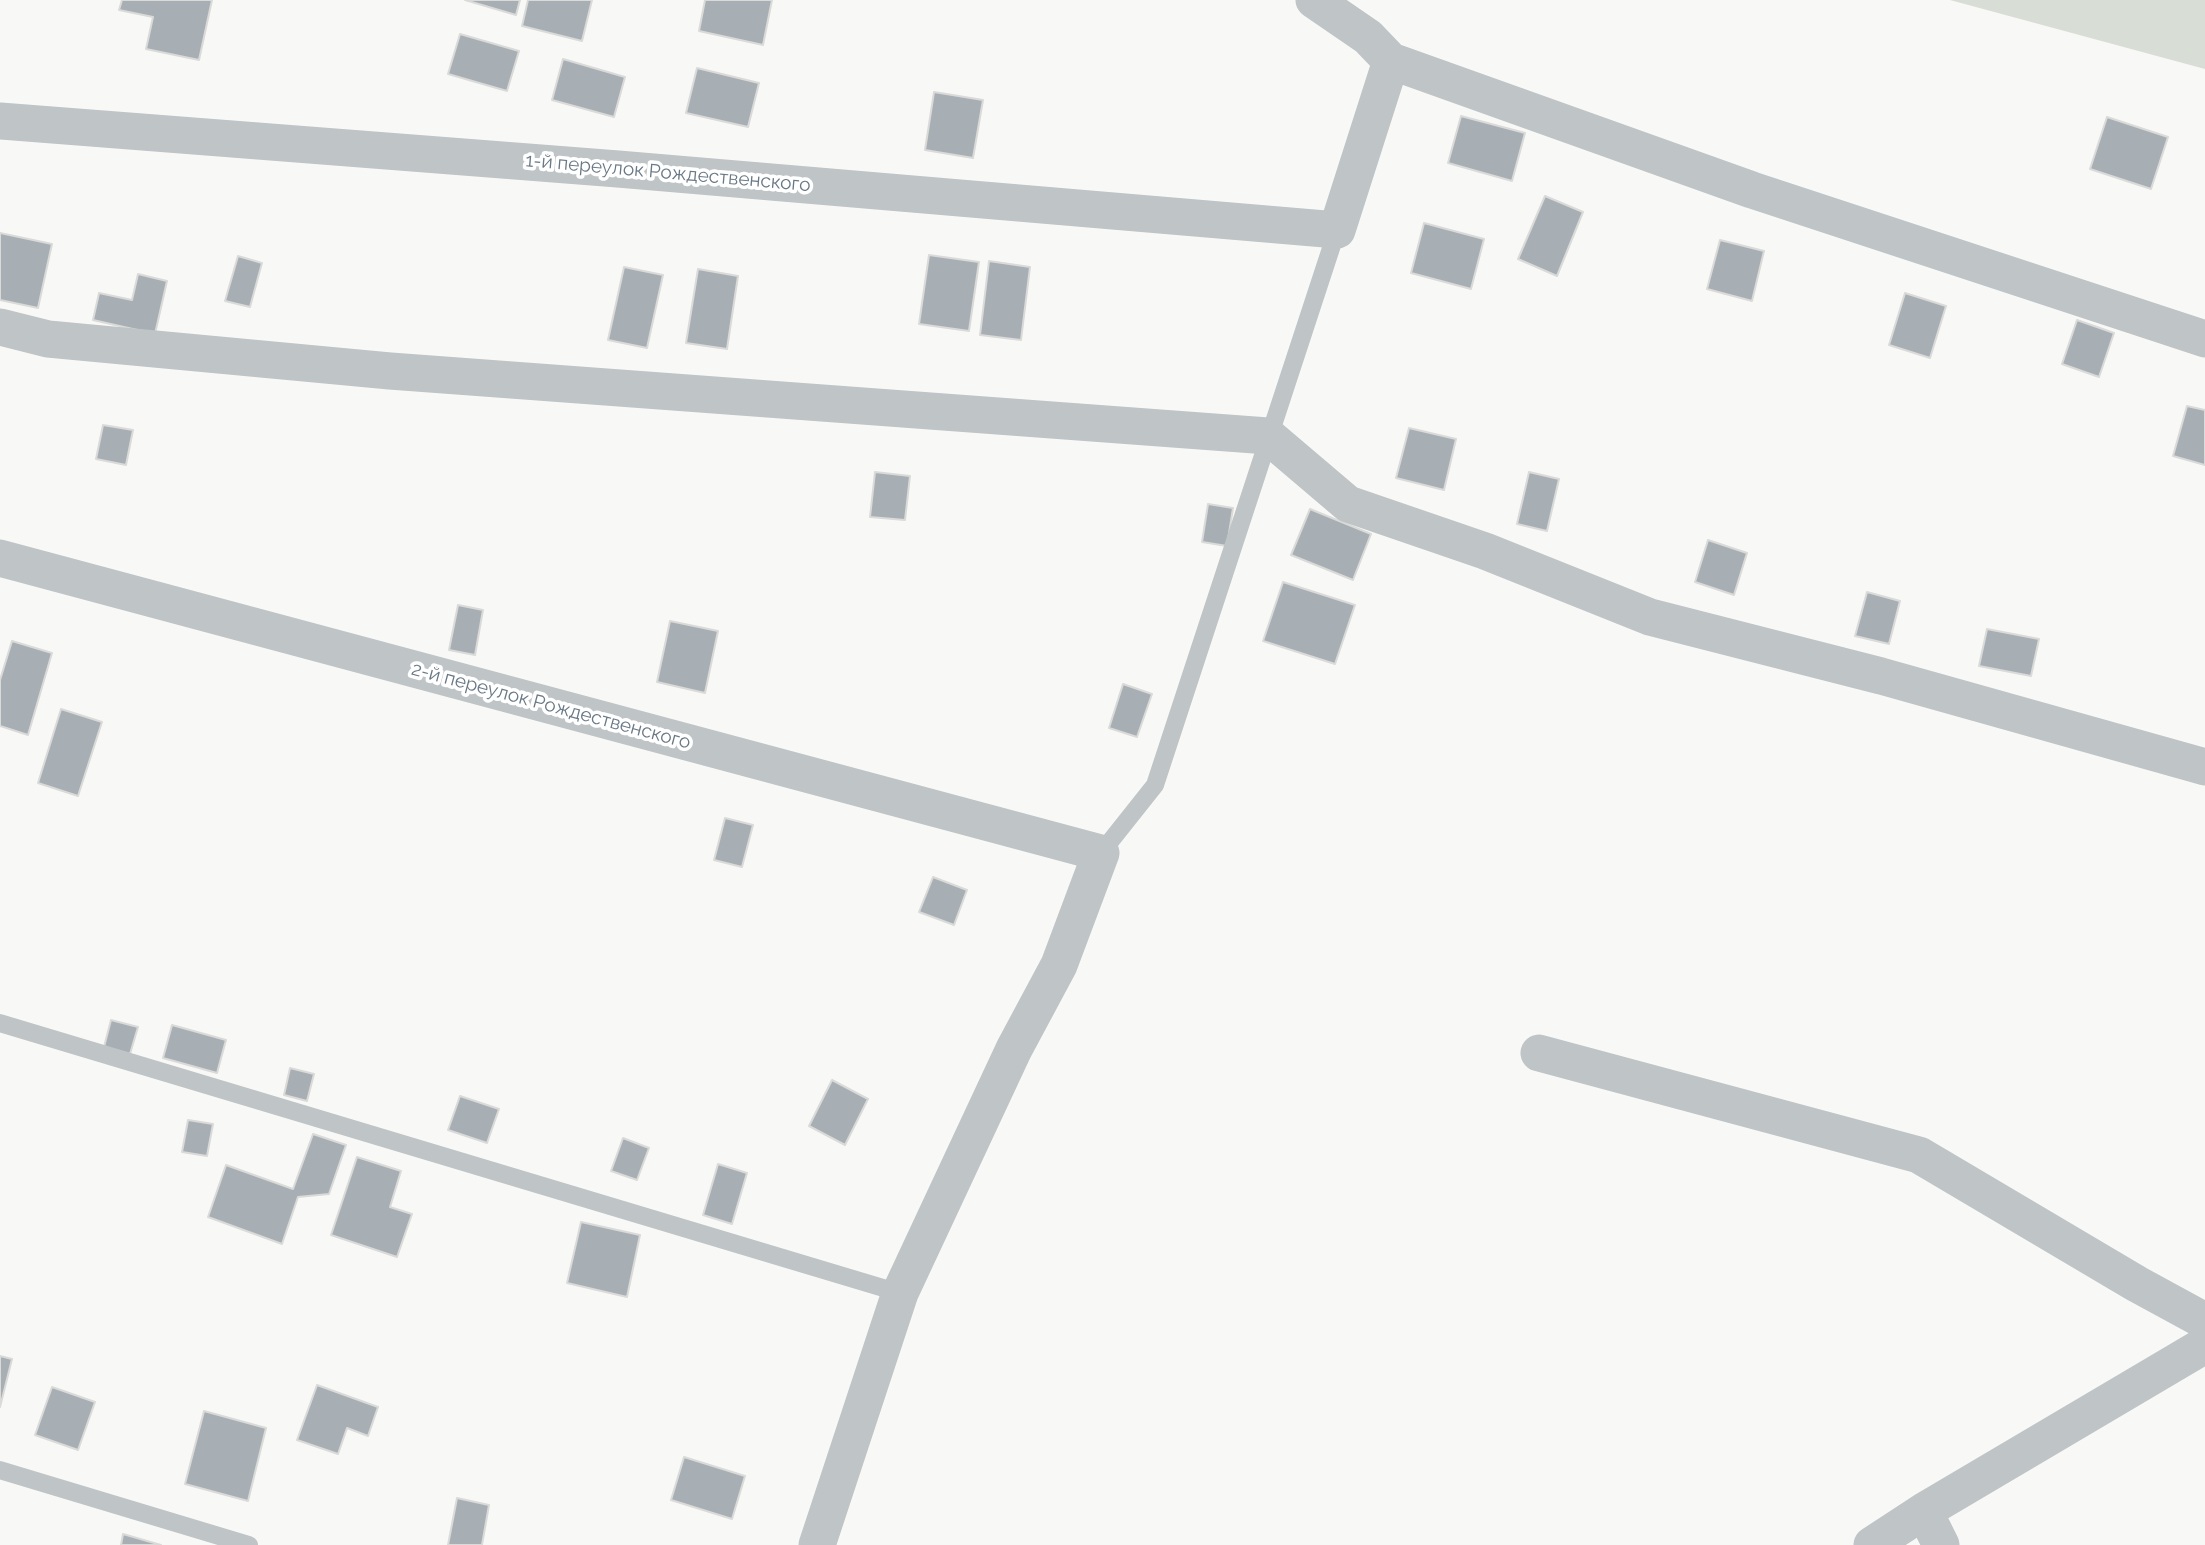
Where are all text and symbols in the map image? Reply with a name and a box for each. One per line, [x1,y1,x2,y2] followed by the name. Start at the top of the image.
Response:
[525,149,811,197] street label: 1-й переулок Рождественского
[409,658,693,754] street label: 2-й переулок Рождественского

